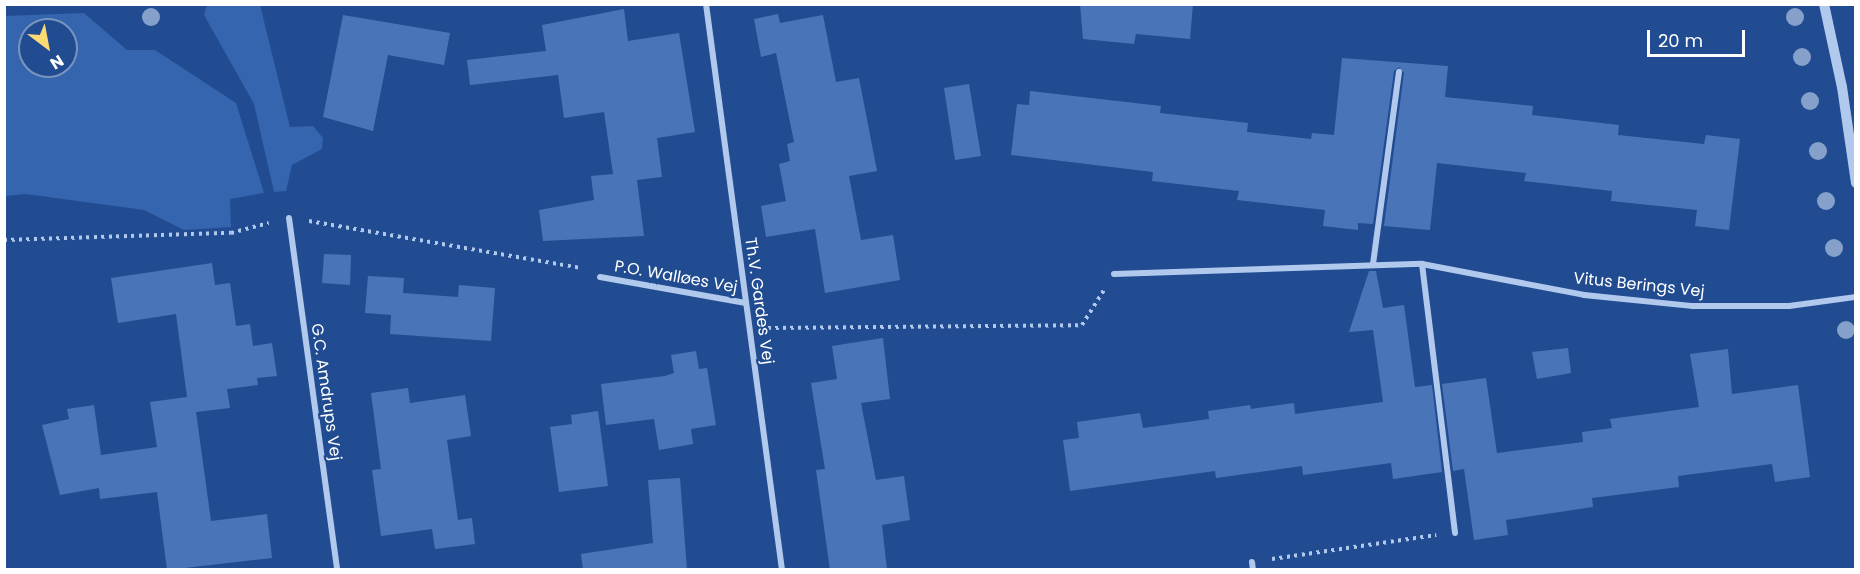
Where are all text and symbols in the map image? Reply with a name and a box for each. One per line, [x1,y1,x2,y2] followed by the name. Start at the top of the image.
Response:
[18,18,78,78] north arrow
[1650,18,1748,56] scale bar
[1658,28,1703,53] text: 20 m
[46,49,68,75] text: N
[741,236,777,366] street label: Th.V. Gardes Vej
[613,257,739,297] street label: P.O. Walløes Vej
[1573,269,1705,301] street label: Vitus Berings Vej
[307,322,345,462] street label: G.C. Amdrups Vej

